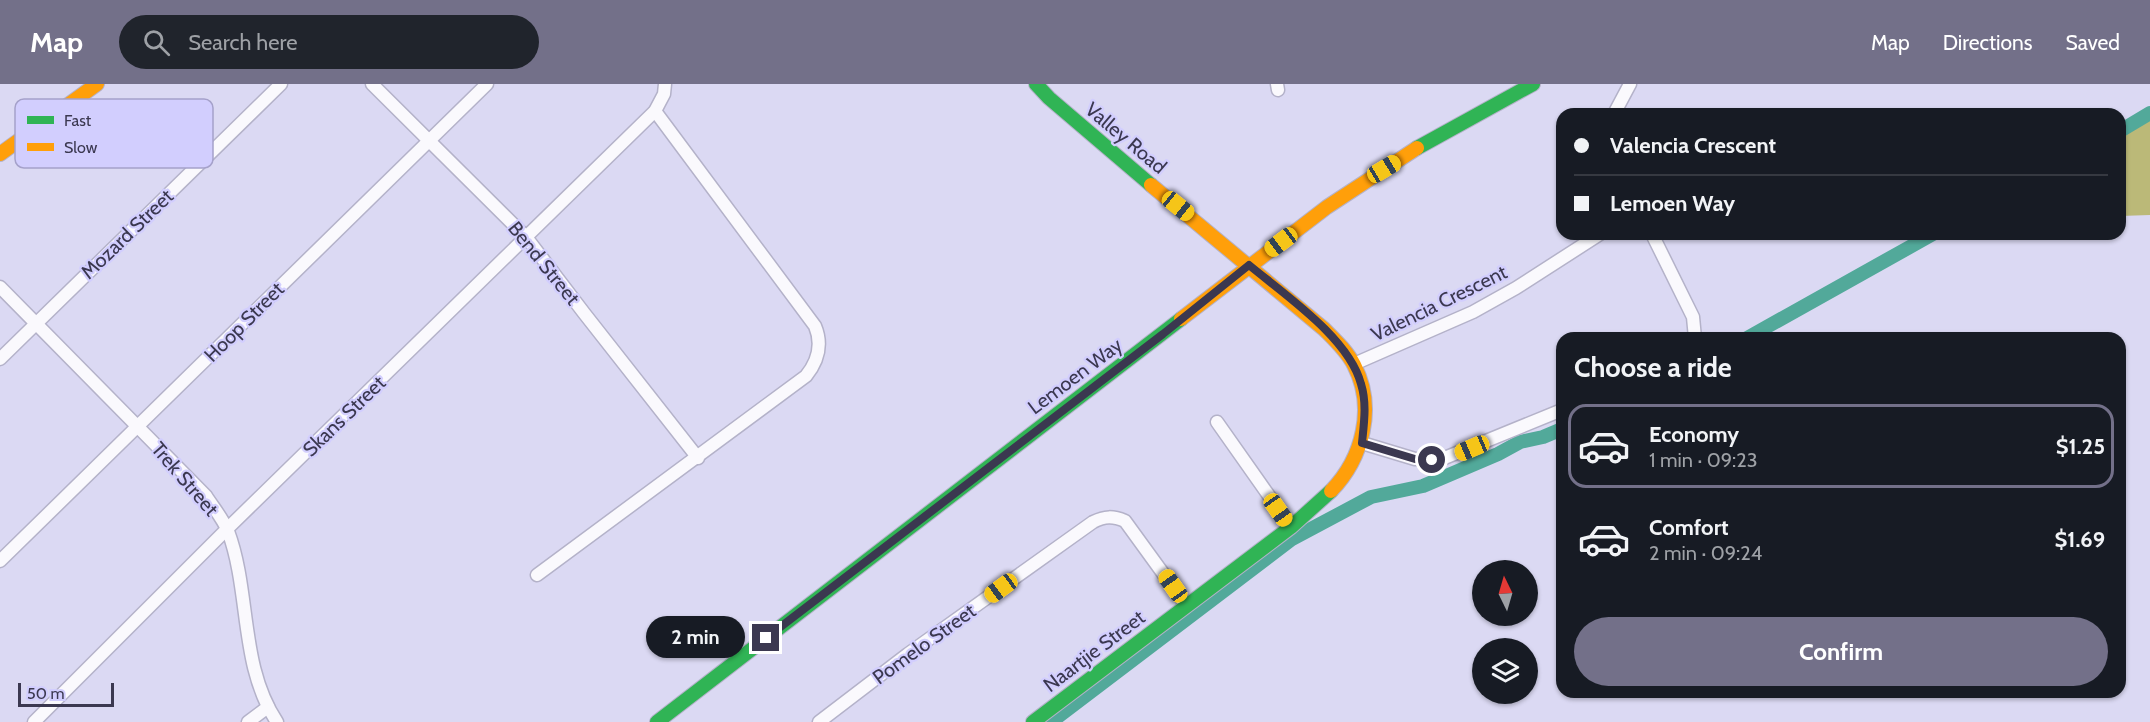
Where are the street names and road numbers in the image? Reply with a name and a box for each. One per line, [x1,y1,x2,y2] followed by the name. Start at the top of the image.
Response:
[1081,97,1171,179] street label: Valley Road
[76,184,178,284] street label: Mozard Street
[503,216,585,310] street label: Bend Street
[1367,260,1511,346] street label: Valencia Crescent
[199,277,289,367] street label: Hoop Street
[1023,333,1127,419] street label: Lemoen Way
[298,371,390,461] street label: Skans Street
[146,437,224,521] street label: Trek Street
[868,598,980,689] street label: Pomelo Street
[1039,605,1150,697] street label: Naartjie Street

